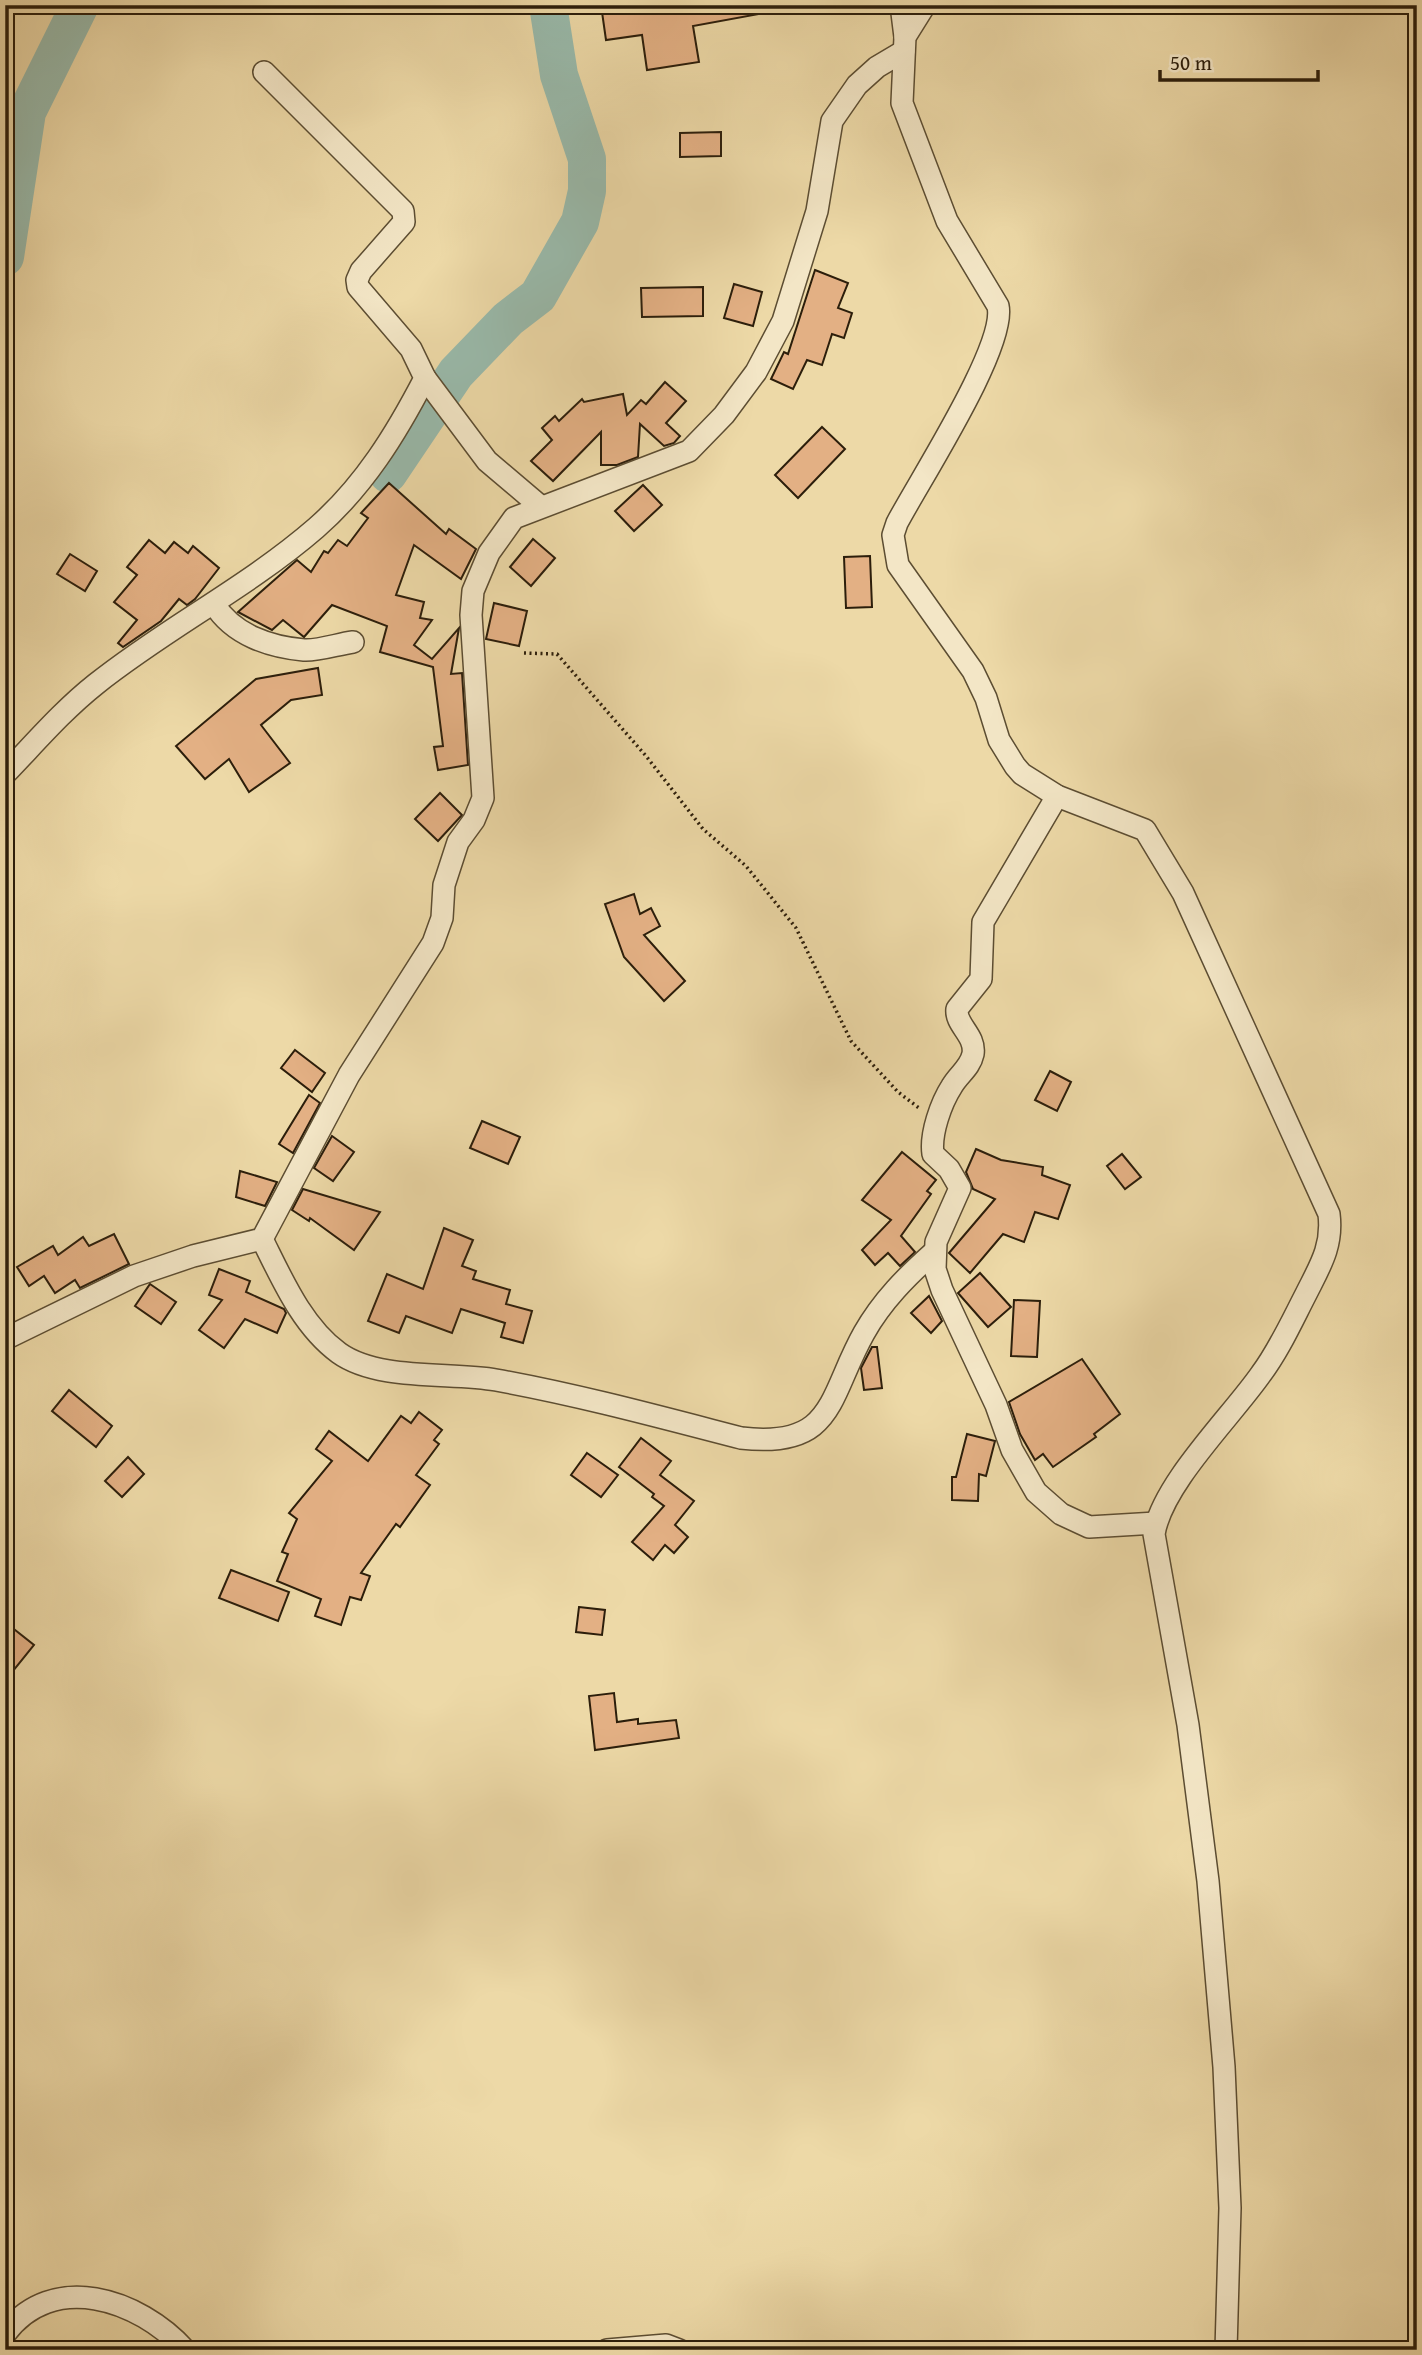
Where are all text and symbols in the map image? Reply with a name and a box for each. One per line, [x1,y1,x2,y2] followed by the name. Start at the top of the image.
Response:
[1160,38,1317,82] scale bar
[1170,47,1212,78] text: 50 m

